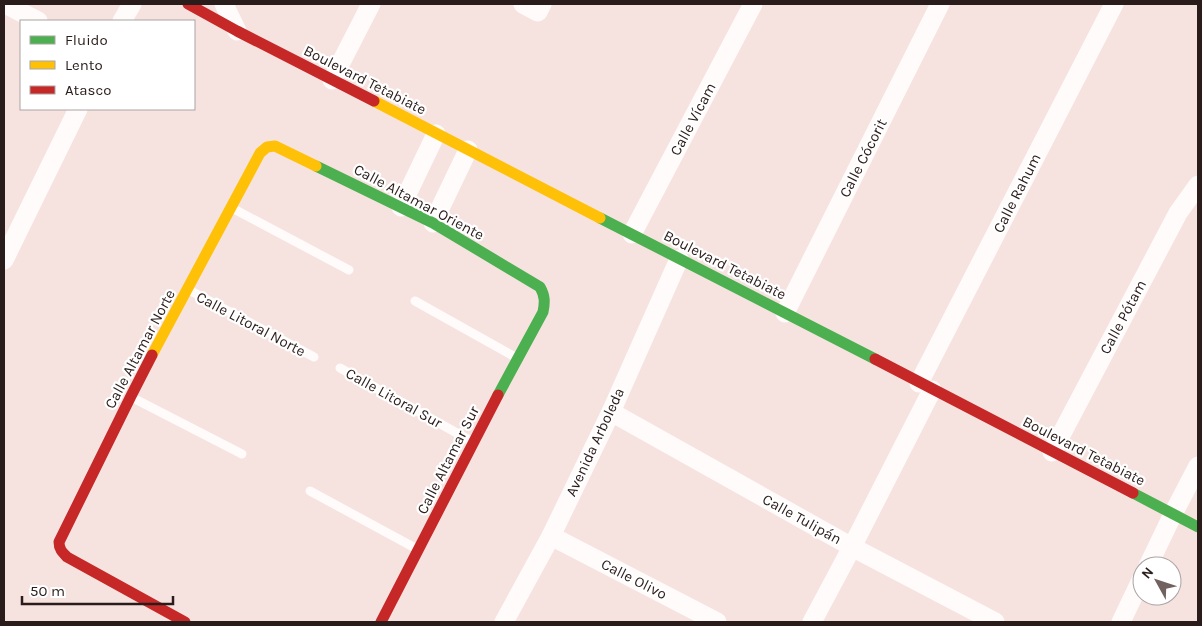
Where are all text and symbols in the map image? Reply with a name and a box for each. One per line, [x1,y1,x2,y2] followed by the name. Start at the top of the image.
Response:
[20,20,195,110] legend
[65,31,108,49] text: Fluido
[301,41,429,119] street label: Boulevard Tetabiate
[65,56,103,74] text: Lento
[666,79,720,159] street label: Calle Vícam
[65,81,111,99] text: Atasco
[835,115,891,200] street label: Calle Cócorit
[989,150,1045,236] street label: Calle Rahum
[351,160,487,244] street label: Calle Altamar Oriente
[661,226,789,304] street label: Boulevard Tetabiate
[1096,277,1150,357] street label: Calle Pótam
[101,286,179,412] street label: Calle Altamar Norte
[193,288,309,360] street label: Calle Litoral Norte
[343,364,446,432] street label: Calle Litoral Sur
[562,385,628,499] street label: Avenida Arboleda
[413,403,483,517] street label: Calle Altamar Sur
[1020,412,1148,490] street label: Boulevard Tetabiate
[759,490,845,548] street label: Calle Tulipán
[598,555,670,603] street label: Calle Olivo
[1132,556,1182,606] north arrow
[1138,564,1157,582] text: N
[22,574,174,606] scale bar
[30,582,65,600] text: 50 m

